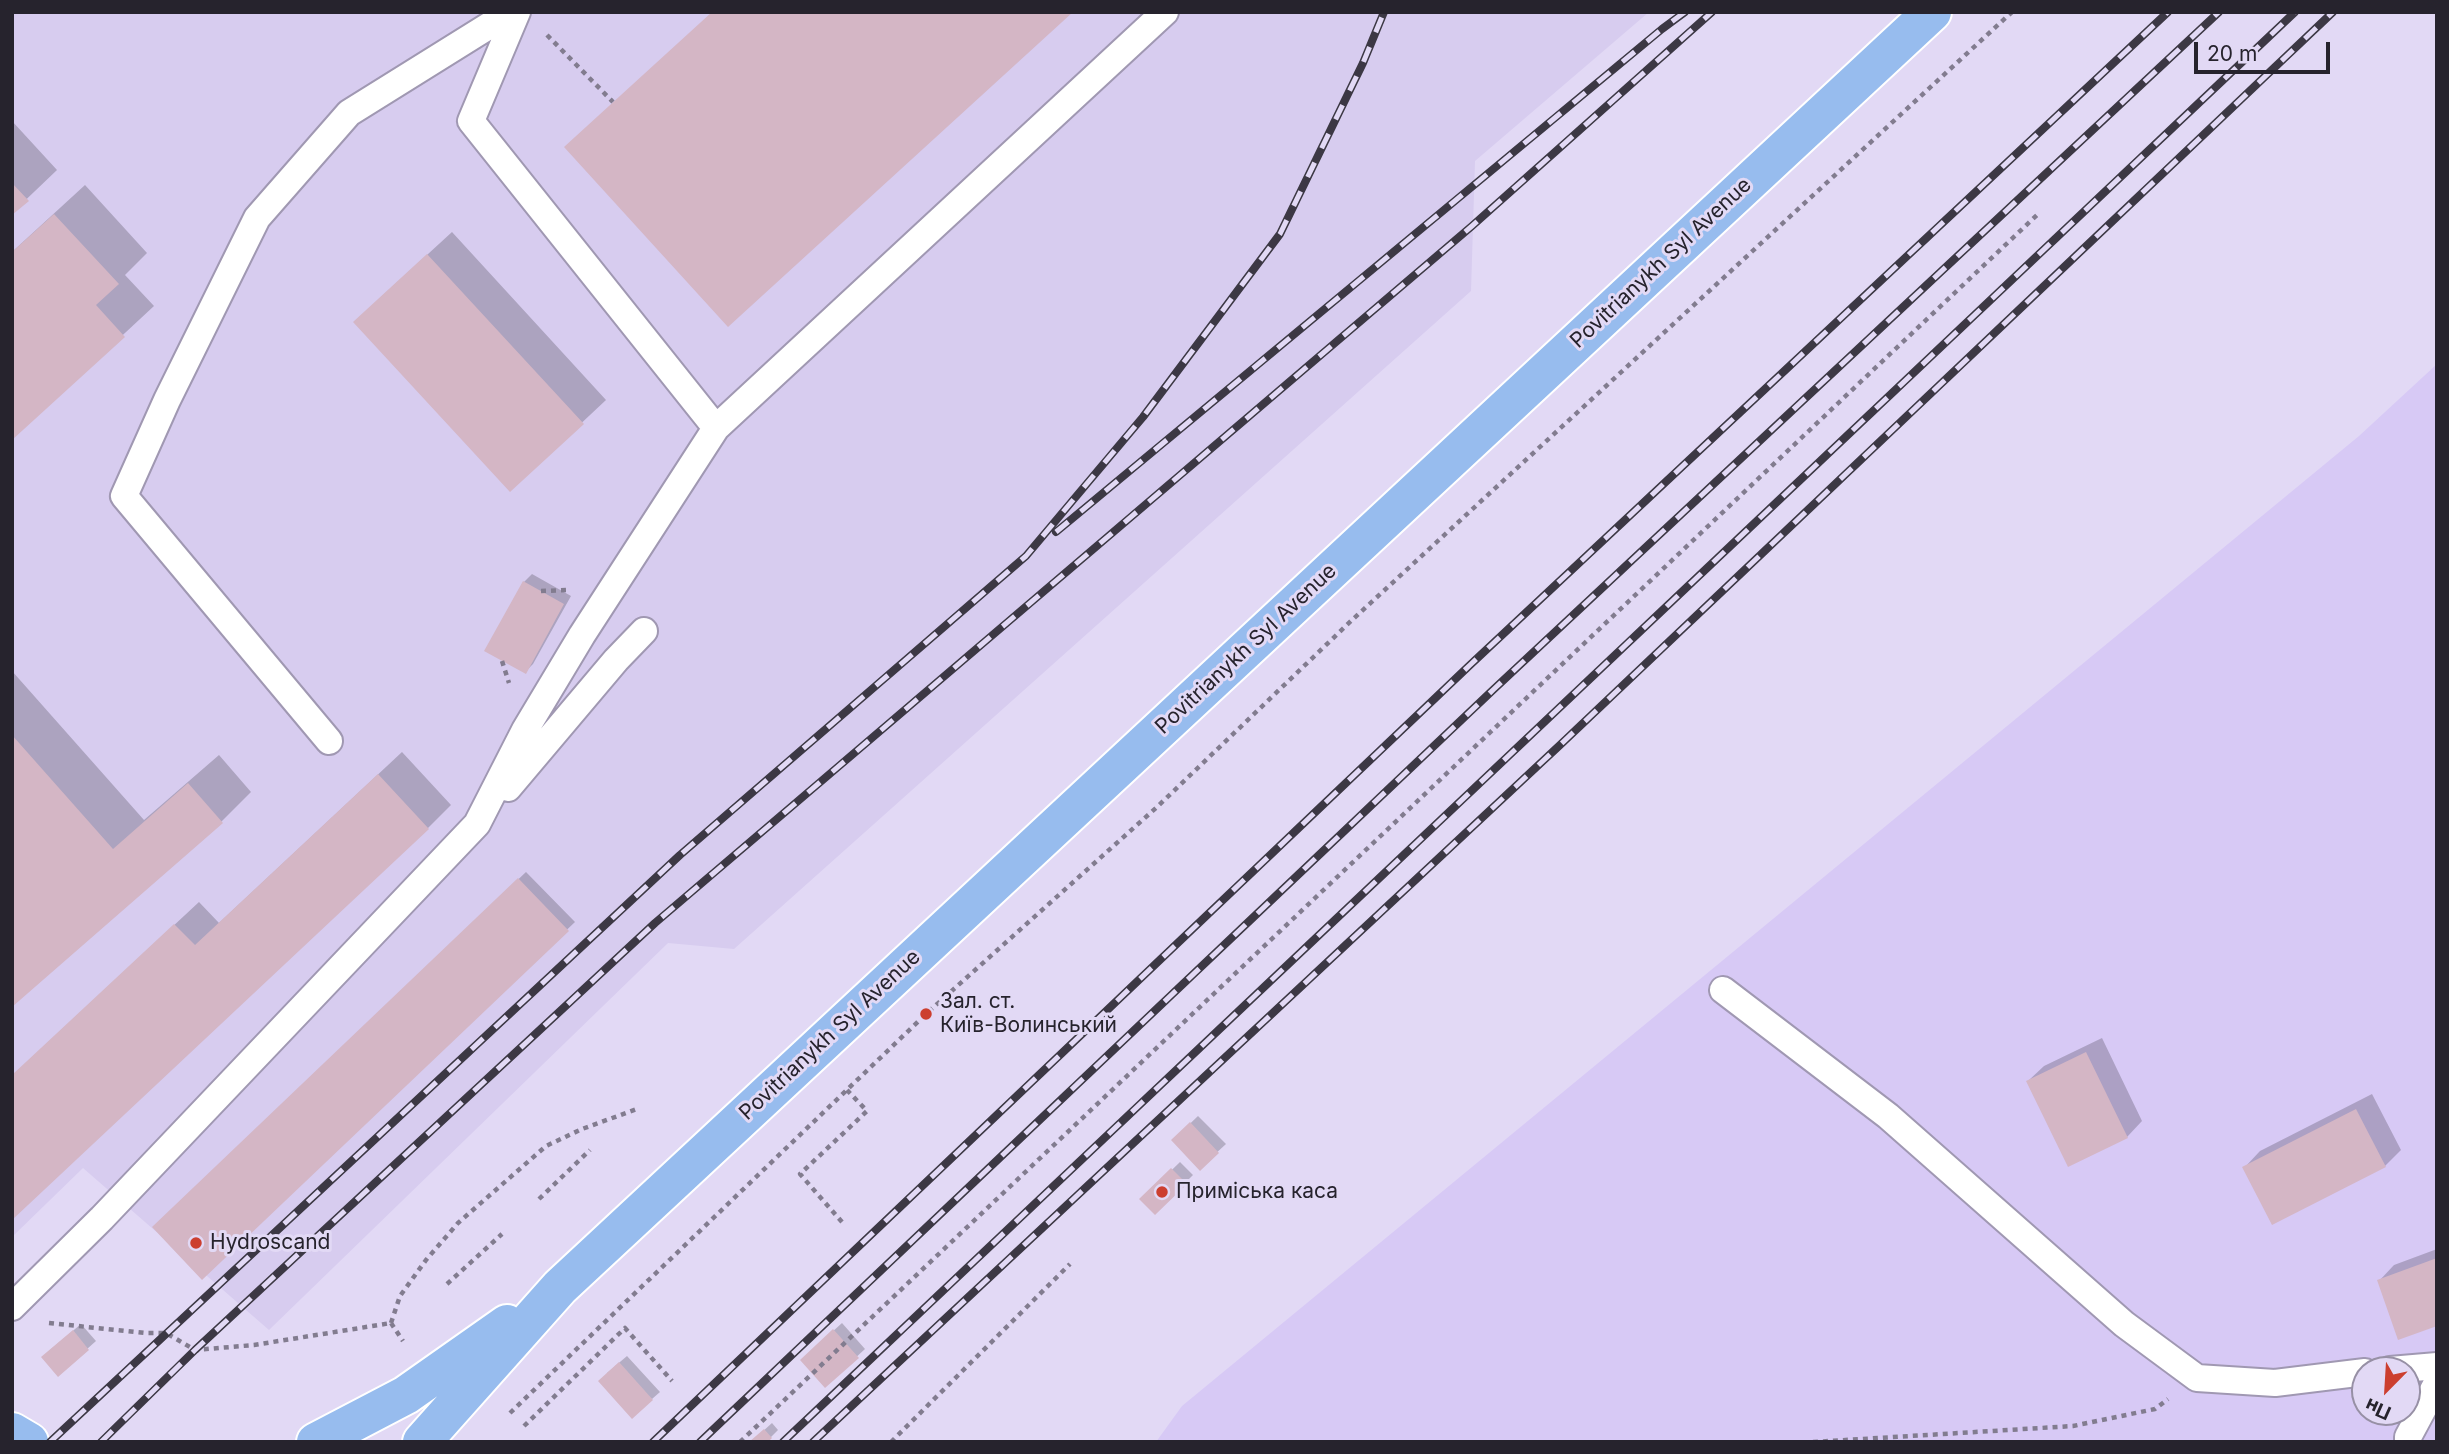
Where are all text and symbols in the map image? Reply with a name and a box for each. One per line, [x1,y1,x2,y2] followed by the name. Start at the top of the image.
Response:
[2197,28,2334,72] scale bar
[2207,41,2257,66] text: 20 m
[1565,173,1757,353] street label: Povitrianykh Syl Avenue
[1150,559,1342,739] street label: Povitrianykh Syl Avenue
[734,945,926,1125] street label: Povitrianykh Syl Avenue
[940,989,1117,1039] place label: Зал. ст. Київ-Волинський
[918,1006,934,1022] marker: Зал. ст. Київ-Волинський
[1176,1179,1338,1205] place label: Приміська каса
[1154,1184,1170,1200] marker: Приміська каса
[210,1230,330,1256] place label: Hydroscand
[188,1235,204,1251] marker: Hydroscand
[2351,1356,2421,1426] north arrow
[2362,1393,2395,1425] text: Пн

